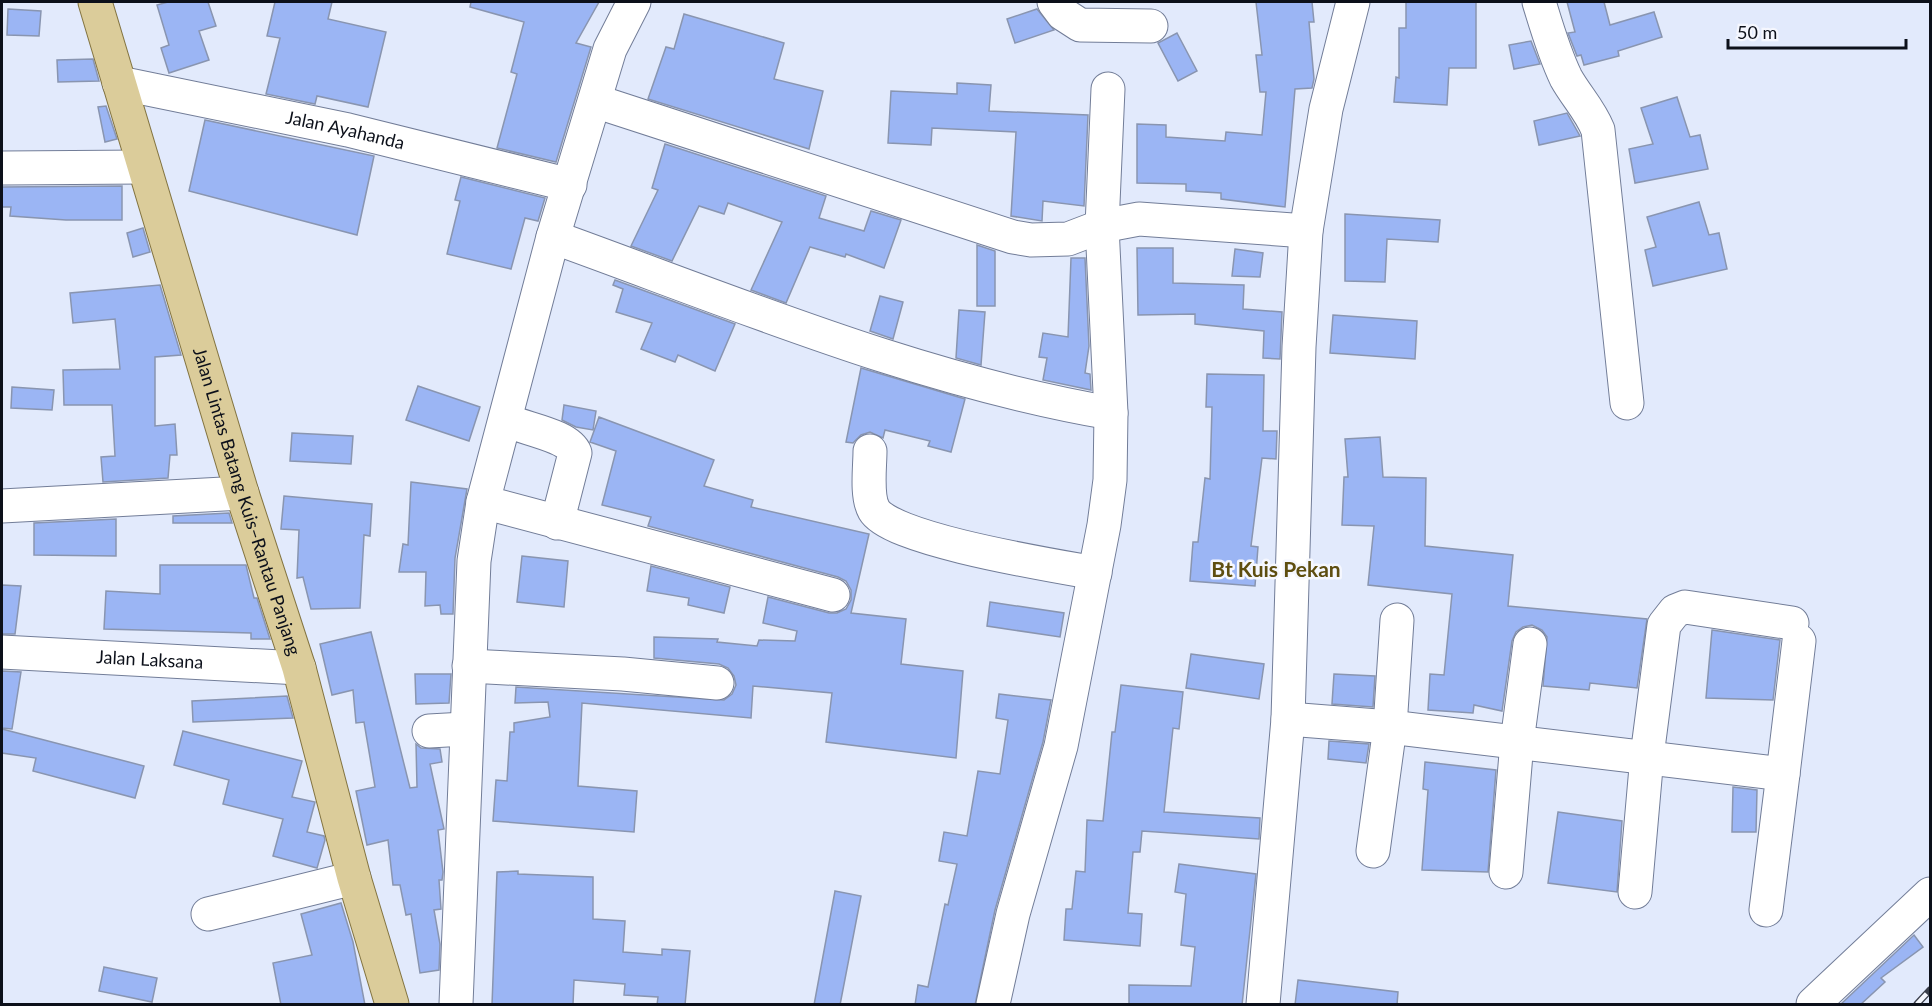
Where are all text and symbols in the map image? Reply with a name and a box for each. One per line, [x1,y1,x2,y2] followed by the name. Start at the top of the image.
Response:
[1728,12,1906,50] scale bar
[1737,21,1777,43] text: 50 m
[284,106,407,154] street label: Jalan Ayahanda
[189,345,306,658] street label: Jalan Lintas Batang Kuis–Rantau Panjang
[1211,556,1341,581] district label: Bt Kuis Pekan
[96,645,204,673] street label: Jalan Laksana

